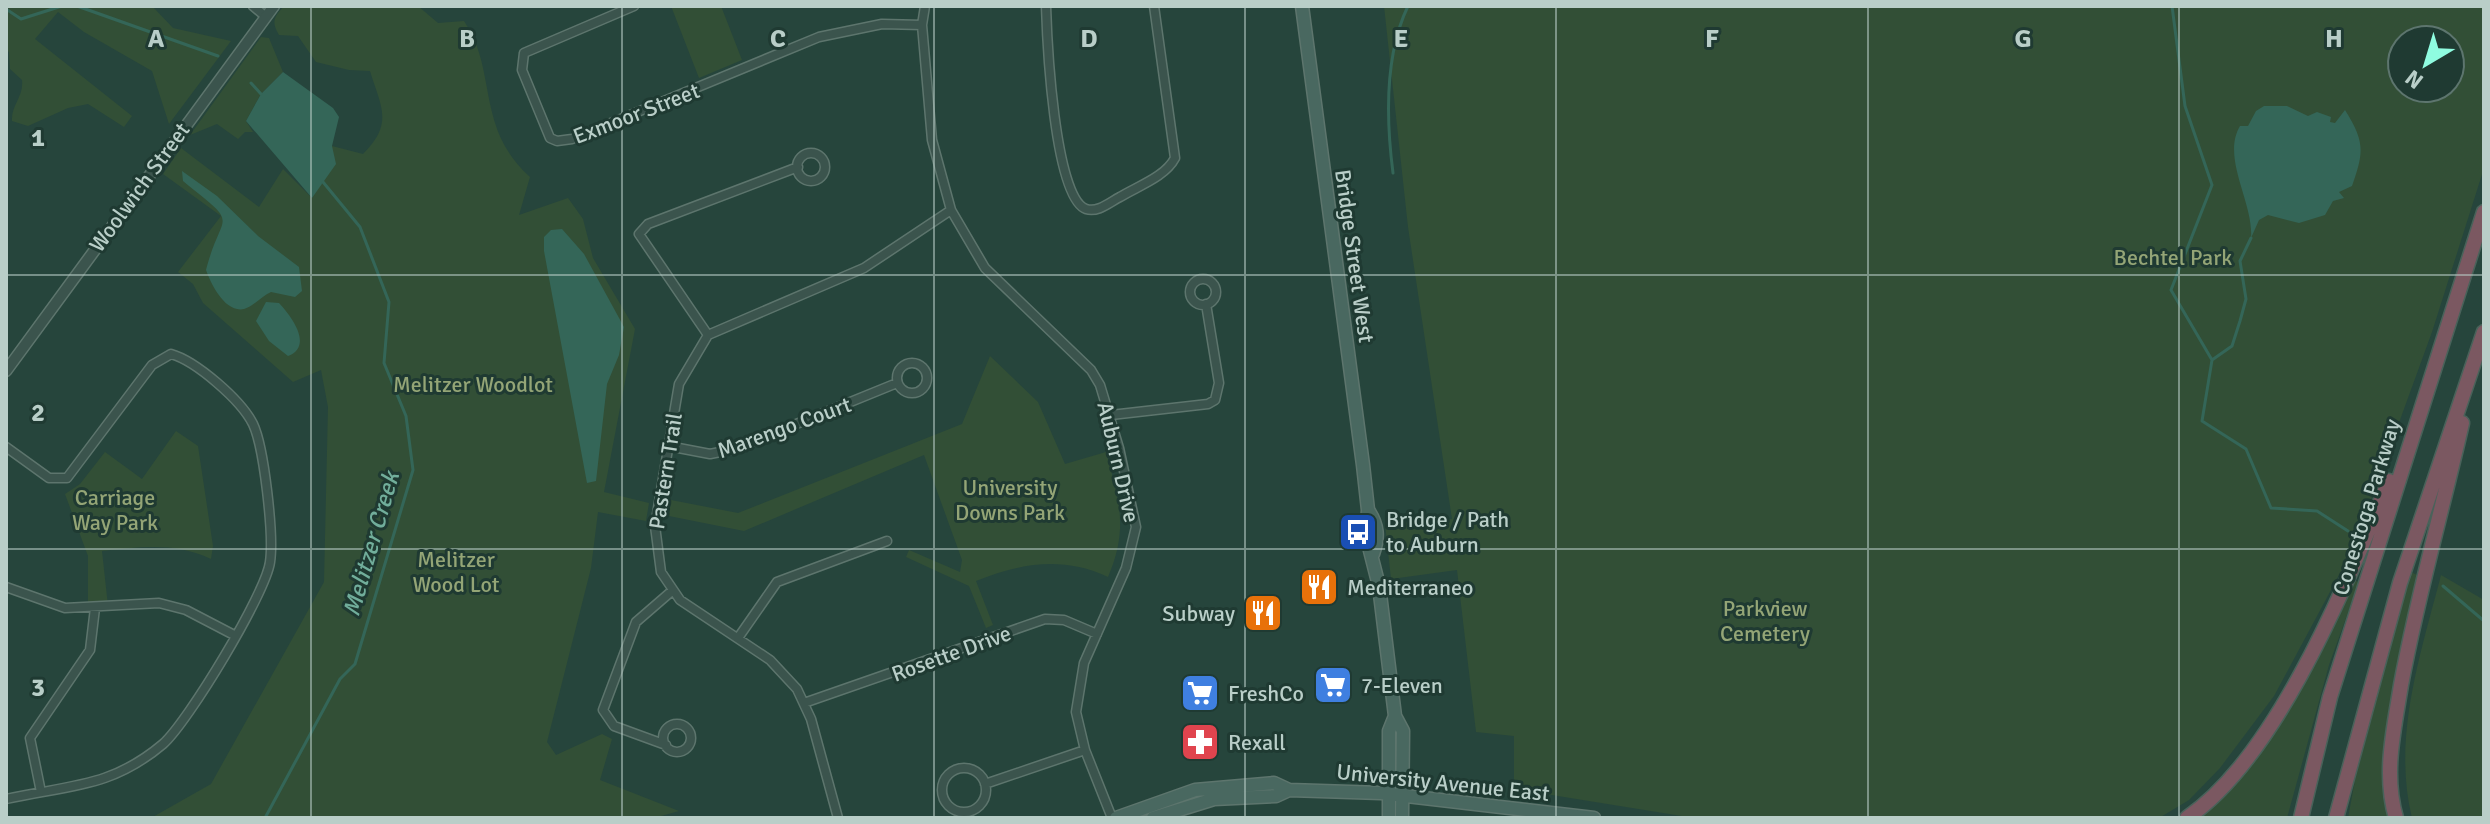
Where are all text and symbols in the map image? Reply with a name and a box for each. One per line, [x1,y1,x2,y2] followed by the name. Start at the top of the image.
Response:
[148,23,165,55] text: A
[459,23,475,55] text: B
[770,23,786,55] text: C
[1080,23,1098,55] text: D
[1394,23,1408,55] text: E
[1705,23,1719,55] text: F
[2014,23,2032,55] text: G
[2325,23,2343,55] text: H
[2386,24,2466,104] north arrow
[2400,64,2428,95] text: N
[569,77,703,150] street label: Exmoor Street
[83,117,196,257] street label: Woolwich Street
[31,122,45,154] text: 1
[1329,168,1380,345] street label: Bridge Street West
[2114,244,2232,271] park label: Bechtel Park
[393,371,553,398] park label: Melitzer Woodlot
[714,391,855,464] street label: Marengo Court
[31,397,45,429] text: 2
[1092,399,1146,525] street label: Auburn Drive
[643,411,688,531] street label: Pastern Trail
[2327,415,2406,599] street label: Conestoga Parkway
[336,466,406,620] water label: Melitzer Creek
[955,474,1065,526] park label: University Downs Park
[72,484,158,536] park label: Carriage Way Park
[1386,506,1509,558] place label: Bridge / Path to Auburn
[1337,511,1379,553] bus stop icon: Bridge / Path to Auburn
[412,546,500,598] park label: Melitzer Wood Lot
[1298,566,1340,608] restaurant icon: Mediterraneo
[1347,574,1473,601] place label: Mediterraneo
[1242,592,1284,634] restaurant icon: Subway
[1720,595,1811,647] park label: Parkview Cemetery
[1162,600,1236,627] place label: Subway
[888,619,1015,688] street label: Rosette Drive
[1312,664,1354,706] supermarket icon: 7-Eleven
[31,672,45,704] text: 3
[1179,672,1221,714] supermarket icon: FreshCo
[1361,672,1443,699] place label: 7-Eleven
[1228,680,1304,707] place label: FreshCo
[1179,721,1221,763] pharmacy icon: Rexall
[1228,729,1286,756] place label: Rexall
[1335,758,1551,807] street label: University Avenue East

